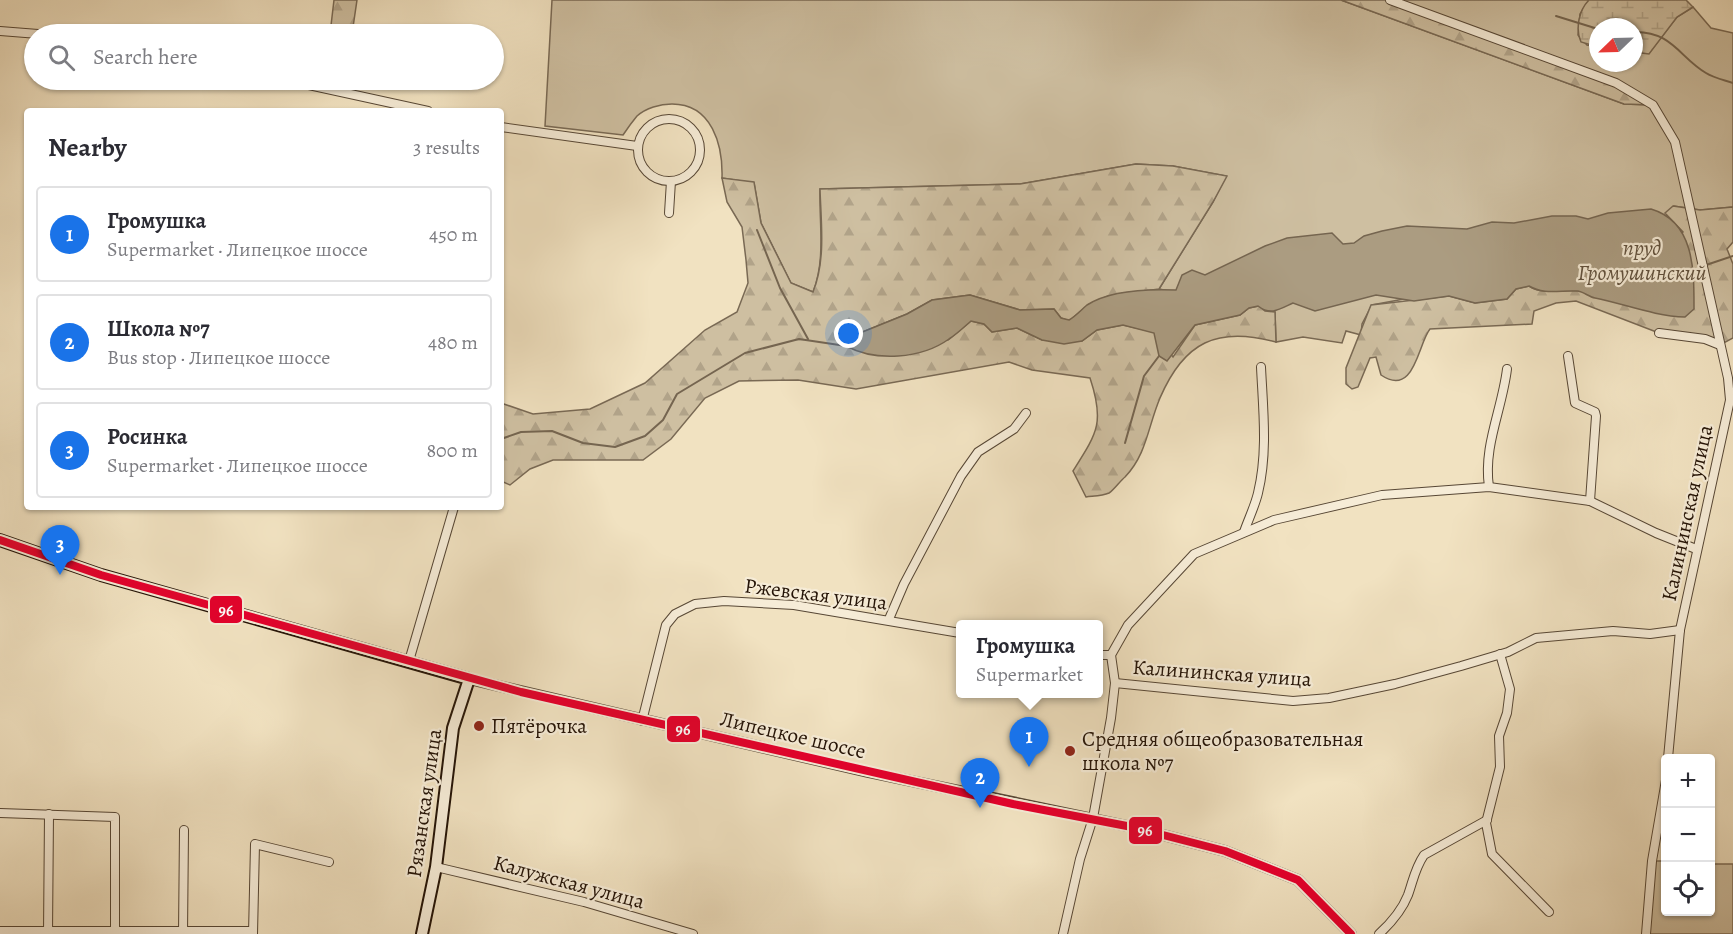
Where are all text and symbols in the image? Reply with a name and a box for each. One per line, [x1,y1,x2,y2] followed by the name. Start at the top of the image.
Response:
[1589,18,1643,72] north arrow
[24,24,504,90] search box
[45,41,78,74] icon: search
[93,42,198,72] text: Search here
[48,130,127,165] text: Nearby
[413,134,480,161] text: 3 results
[107,206,206,236] text: Громушка
[66,221,73,248] text: 1
[429,221,478,248] text: 450 m
[1577,233,1707,288] water label: пруд Громушинский
[107,236,368,263] text: Supermarket · Липецкое шоссе
[107,314,210,344] text: Школа №7
[834,319,863,348] your location
[65,329,74,356] text: 2
[428,329,478,356] text: 480 m
[107,344,330,371] text: Bus stop · Липецкое шоссе
[107,422,188,452] text: Росинка
[1655,422,1719,604] street label: Калининская улица
[65,437,74,464] text: 3
[426,437,478,464] text: 800 m
[107,452,368,479] text: Supermarket · Липецкое шоссе
[40,526,80,575] pin: 3
[743,571,889,617] street label: Ржевская улица
[209,595,243,624] line badge: 96
[219,600,234,622] text: 96
[956,620,1103,698] popup
[976,631,1075,661] text: Громушка
[1131,653,1313,693] street label: Калининская улица
[976,661,1083,688] text: Supermarket
[717,705,869,765] street label: Липецкое шоссе
[491,712,587,740] place label: Пятёрочка
[666,715,701,743] line badge: 96
[1010,718,1048,767] pin: 1
[472,719,486,733] marker: Пятёрочка
[676,719,691,741] text: 96
[1082,725,1363,777] place label: Средняя общеобразовательная школа №7
[400,727,448,879] street label: Рязанская улица
[1063,744,1077,758] marker: Средняя общеобразовательная школа №7
[1661,754,1715,916] map controls
[1661,754,1715,808] button: +
[960,758,1000,808] pin: 2
[1661,808,1715,862] button: −
[1128,816,1163,845] line badge: 96
[1138,820,1153,842] text: 96
[490,848,648,916] street label: Калужская улица
[1661,862,1715,916] button: locate

